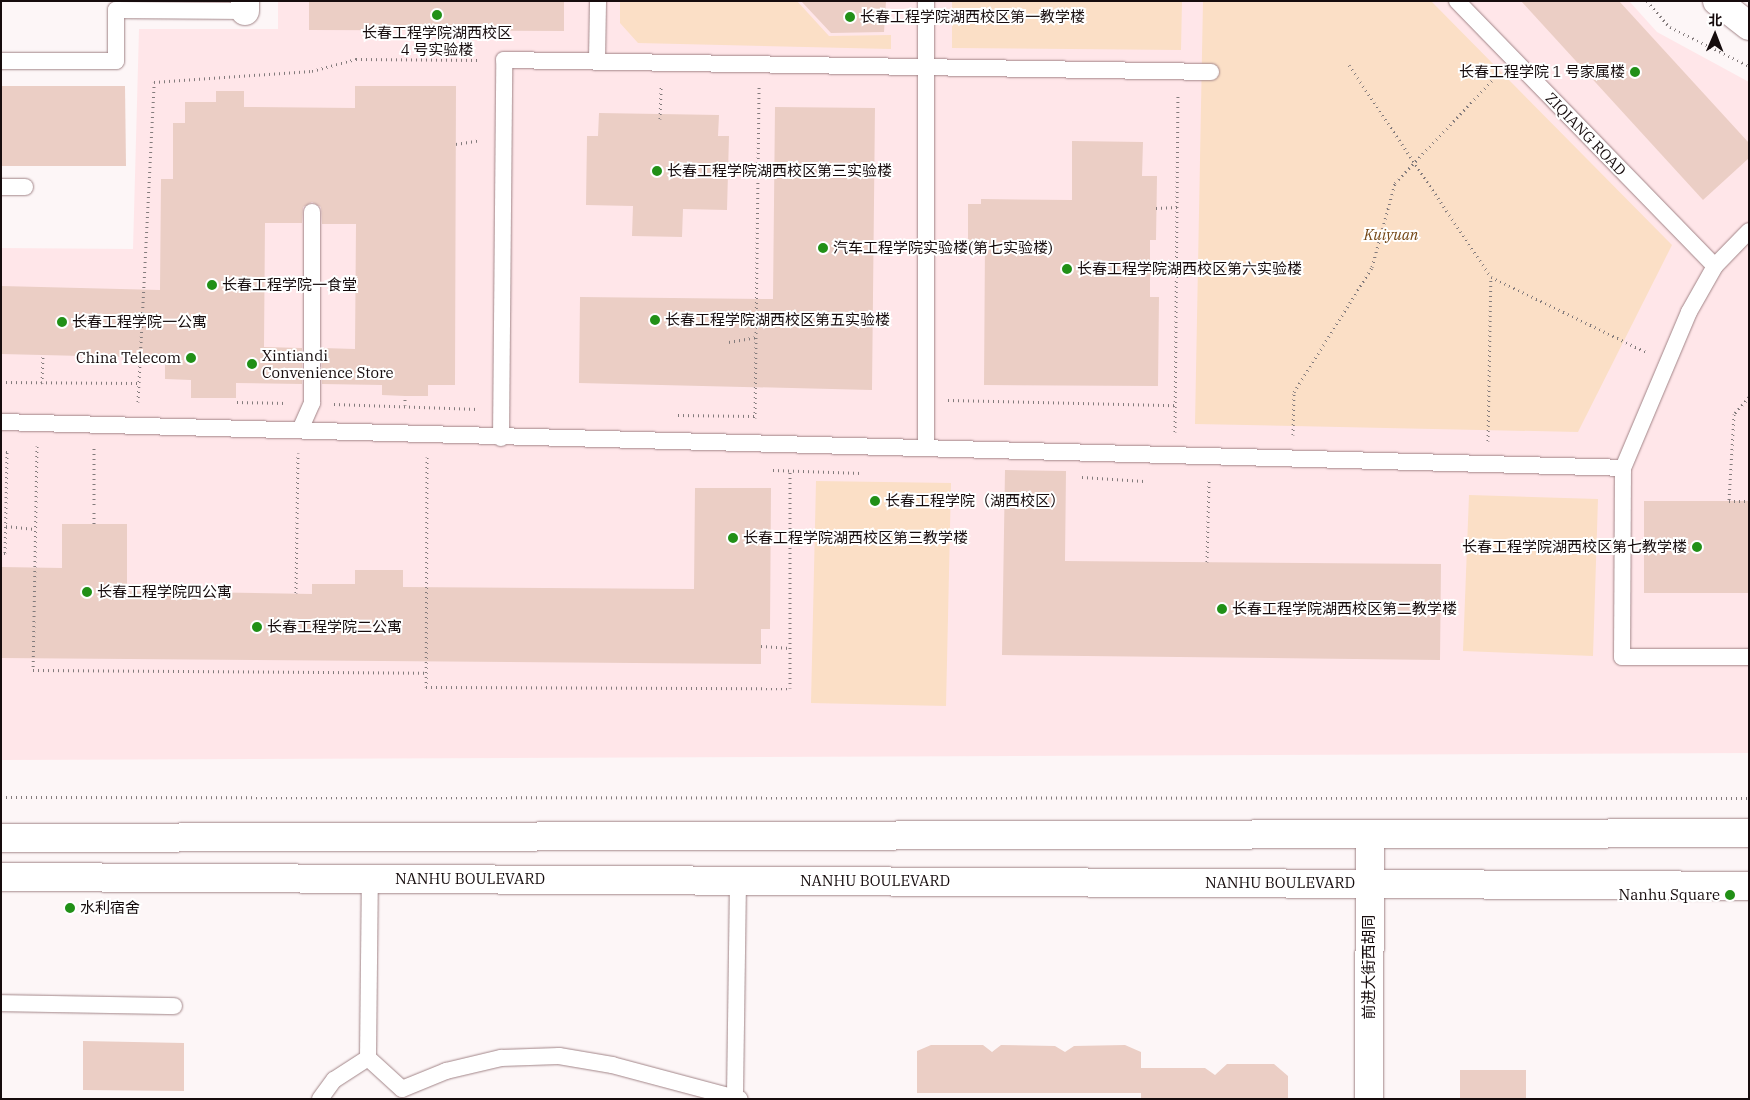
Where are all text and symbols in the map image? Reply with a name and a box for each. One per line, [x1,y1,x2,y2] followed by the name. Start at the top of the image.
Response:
[860,8,1085,26] place label: 长春工程学院湖西校区第一教学楼
[431,9,443,21] marker: 长春工程学院湖西校区 4 号实验楼
[1690,10,1740,60] north arrow
[844,11,856,23] marker: 长春工程学院湖西校区第一教学楼
[1708,11,1722,29] text: 北
[362,23,512,58] place label: 长春工程学院湖西校区 4 号实验楼
[1459,63,1625,81] place label: 长春工程学院 1 号家属楼
[1629,66,1641,78] marker: 长春工程学院 1 号家属楼
[1542,89,1630,179] street label: ZIQIANG ROAD
[667,162,892,180] place label: 长春工程学院湖西校区第三实验楼
[651,165,663,177] marker: 长春工程学院湖西校区第三实验楼
[1364,226,1418,244] park label: Kuiyuan
[833,239,1053,257] place label: 汽车工程学院实验楼(第七实验楼)
[817,242,829,254] marker: 汽车工程学院实验楼(第七实验楼)
[1077,260,1302,278] place label: 长春工程学院湖西校区第六实验楼
[1061,263,1073,275] marker: 长春工程学院湖西校区第六实验楼
[222,276,357,294] place label: 长春工程学院一食堂
[206,279,218,291] marker: 长春工程学院一食堂
[665,311,890,329] place label: 长春工程学院湖西校区第五实验楼
[72,313,207,331] place label: 长春工程学院一公寓
[649,314,661,326] marker: 长春工程学院湖西校区第五实验楼
[56,316,68,328] marker: 长春工程学院一公寓
[262,346,394,381] place label: Xintiandi Convenience Store
[76,349,181,367] place label: China Telecom
[185,352,197,364] marker: China Telecom
[246,358,258,370] marker: Xintiandi Convenience Store
[885,492,1065,510] place label: 长春工程学院（湖西校区）
[869,495,881,507] marker: 长春工程学院（湖西校区）
[743,529,968,547] place label: 长春工程学院湖西校区第三教学楼
[727,532,739,544] marker: 长春工程学院湖西校区第三教学楼
[1462,538,1687,556] place label: 长春工程学院湖西校区第七教学楼
[1691,541,1703,553] marker: 长春工程学院湖西校区第七教学楼
[97,583,232,601] place label: 长春工程学院四公寓
[81,586,93,598] marker: 长春工程学院四公寓
[1232,600,1457,618] place label: 长春工程学院湖西校区第二教学楼
[1216,603,1228,615] marker: 长春工程学院湖西校区第二教学楼
[267,618,402,636] place label: 长春工程学院二公寓
[251,621,263,633] marker: 长春工程学院二公寓
[395,870,545,888] street label: NANHU BOULEVARD
[800,872,950,890] street label: NANHU BOULEVARD
[1205,874,1355,892] street label: NANHU BOULEVARD
[1619,886,1720,904] place label: Nanhu Square
[1724,889,1736,901] marker: Nanhu Square
[80,899,140,917] place label: 水利宿舍
[64,902,76,914] marker: 水利宿舍
[1360,915,1378,1019] street label: 前进大街西胡同

